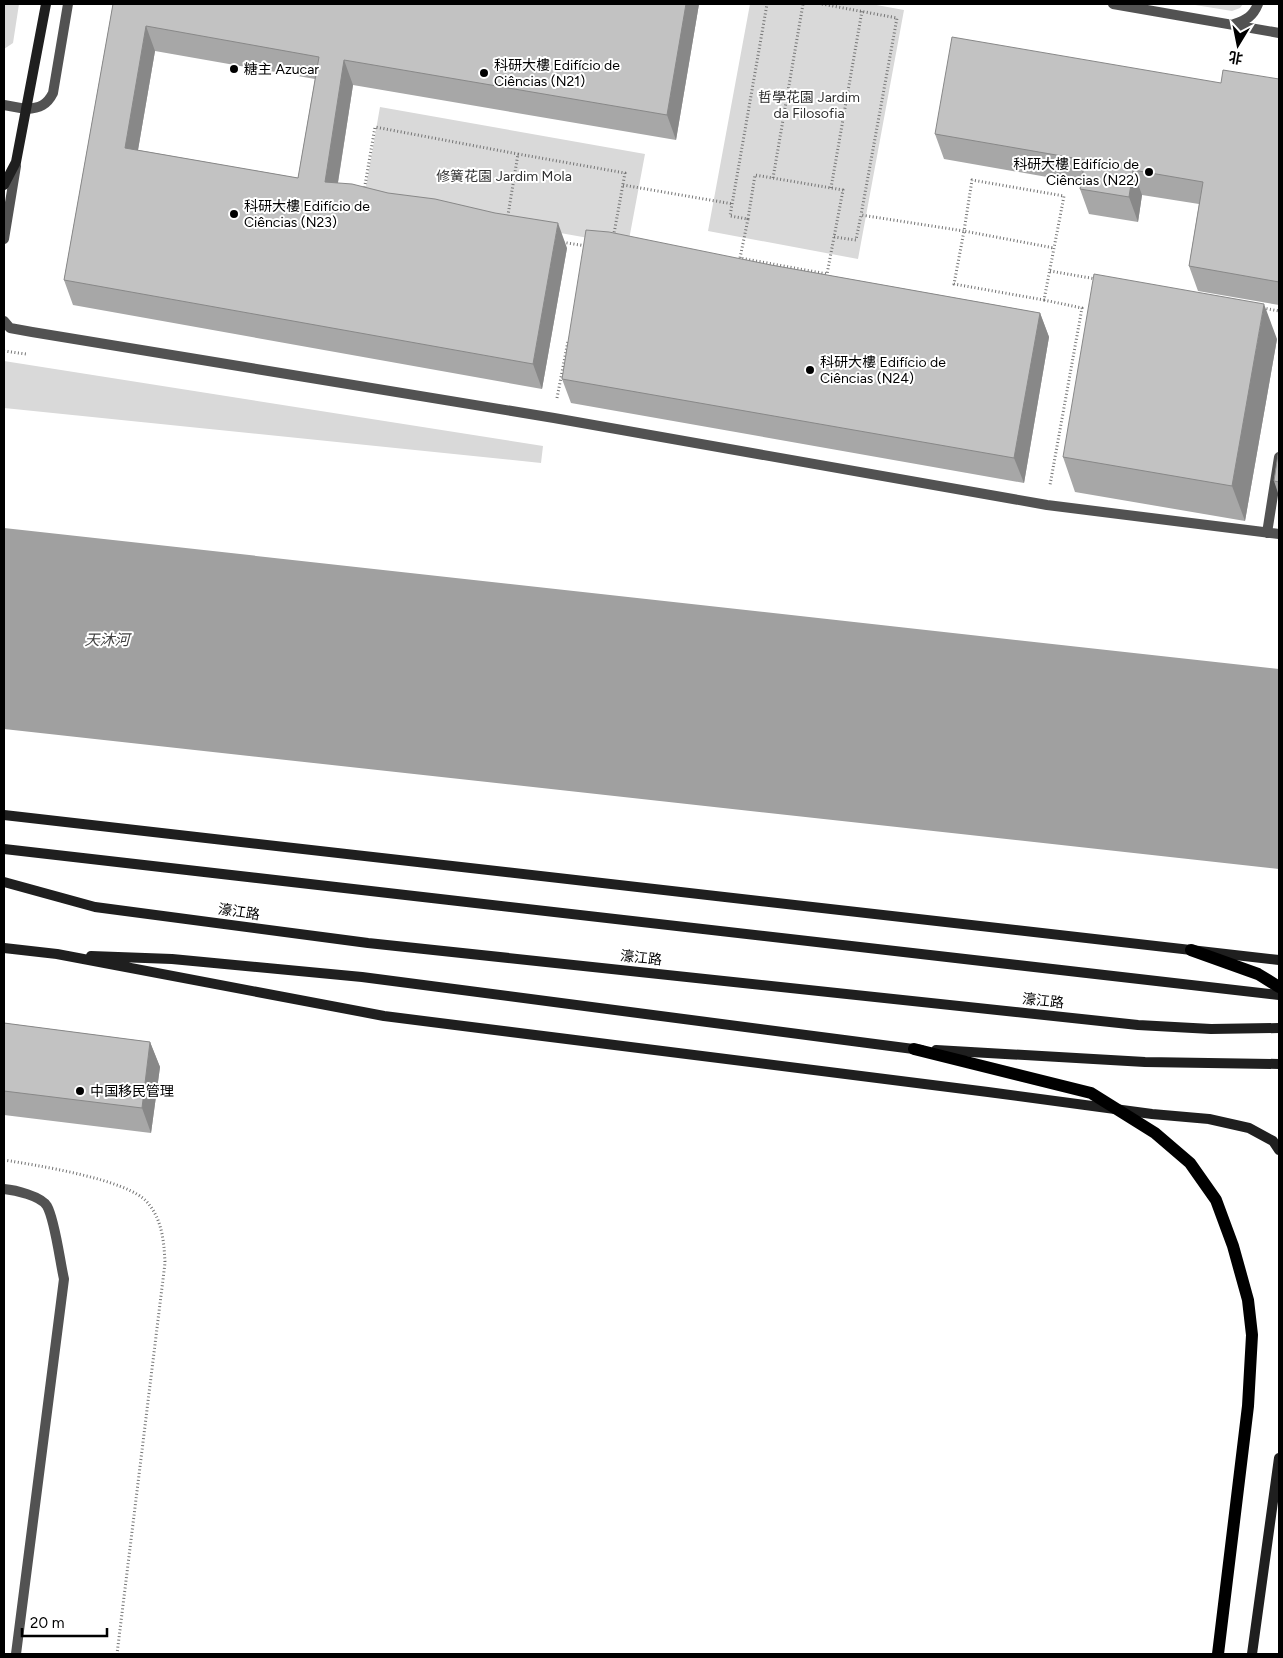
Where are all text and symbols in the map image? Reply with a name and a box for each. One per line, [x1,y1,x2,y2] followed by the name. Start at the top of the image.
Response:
[1213,20,1263,70] north arrow
[1227,48,1244,67] text: 北
[494,57,620,90] place label: 科研大樓 Edifício de Ciências (N21)
[244,61,319,78] place label: 糖主 Azucar
[228,63,240,75] marker: 糖主 Azucar
[478,67,490,79] marker: 科研大樓 Edifício de Ciências (N21)
[758,89,860,122] park label: 哲學花園 Jardim da Filosofia
[1013,156,1139,189] place label: 科研大樓 Edifício de Ciências (N22)
[1143,166,1155,178] marker: 科研大樓 Edifício de Ciências (N22)
[436,168,572,185] park label: 修簧花園 Jardim Mola
[244,198,370,231] place label: 科研大樓 Edifício de Ciências (N23)
[228,208,240,220] marker: 科研大樓 Edifício de Ciências (N23)
[820,354,946,387] place label: 科研大樓 Edifício de Ciências (N24)
[804,364,816,376] marker: 科研大樓 Edifício de Ciências (N24)
[84,631,132,649] water label: 天沐河
[217,901,261,923] street label: 濠江路
[619,947,663,969] street label: 濠江路
[1021,990,1065,1012] street label: 濠江路
[90,1083,174,1100] place label: 中国移民管理
[74,1085,86,1097] marker: 中国移民管理
[22,1606,108,1638] scale bar
[30,1614,64,1632] text: 20 m

